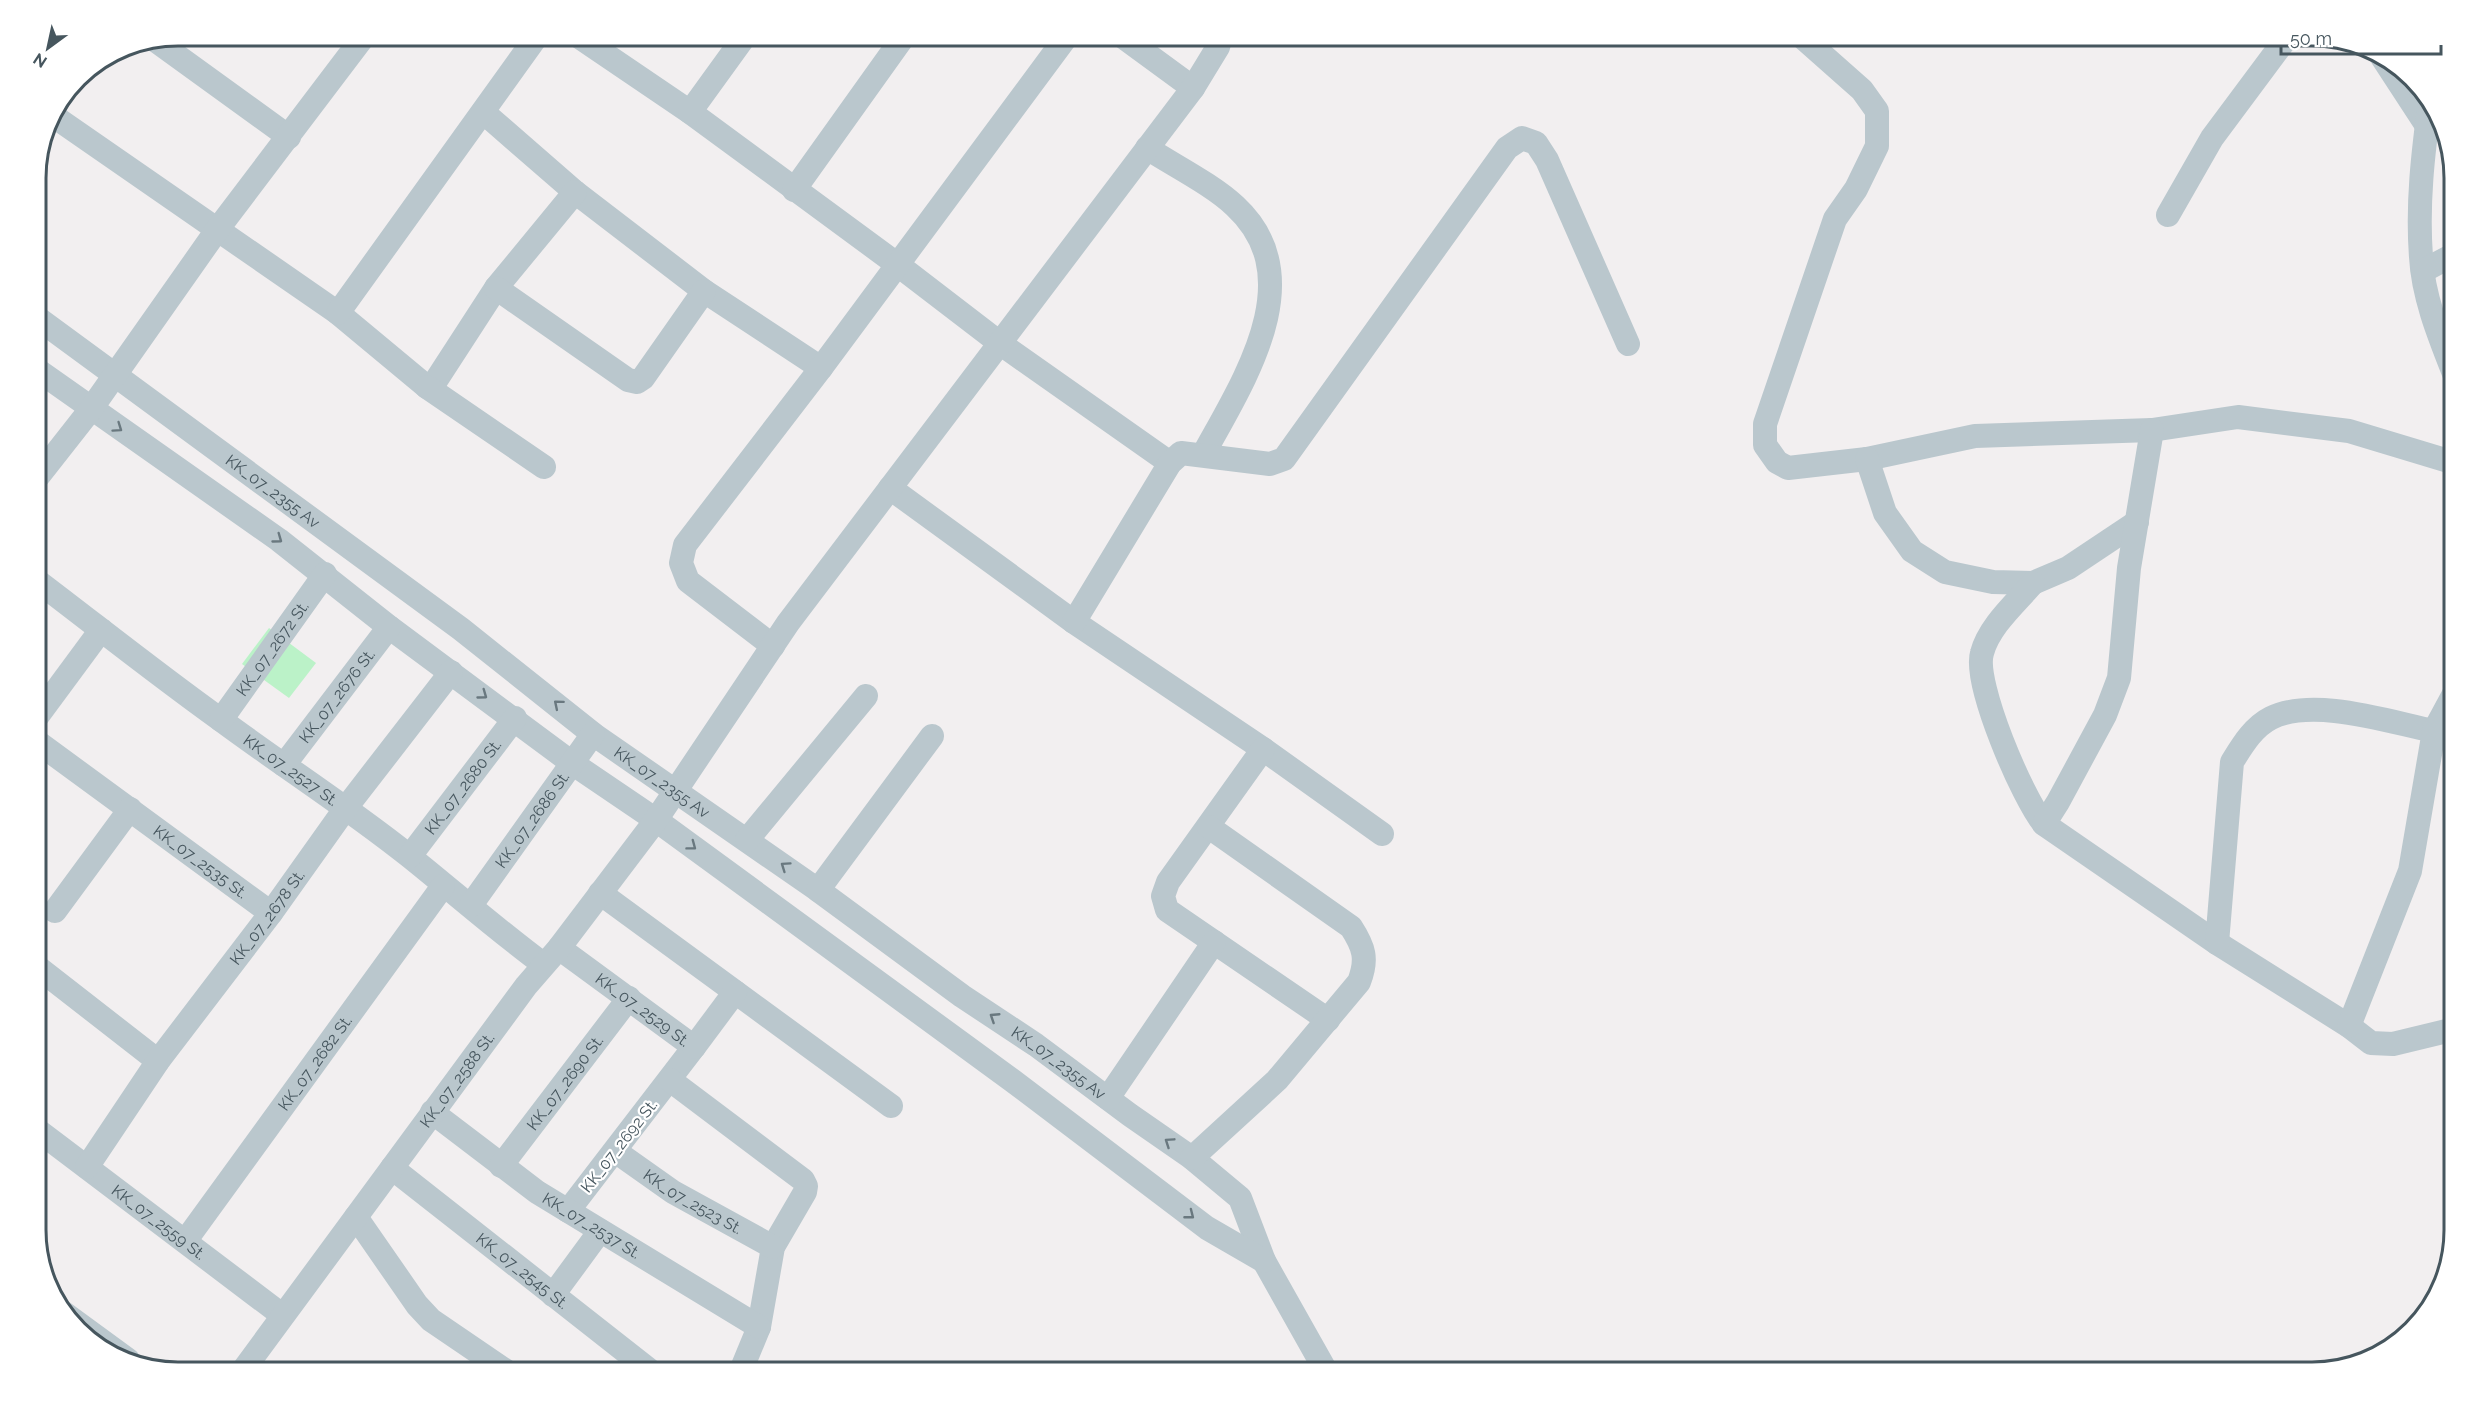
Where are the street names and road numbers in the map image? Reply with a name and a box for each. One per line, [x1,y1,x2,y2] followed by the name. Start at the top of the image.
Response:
[222,450,324,532] street label: KK_07_2355 Av
[232,597,312,700] street label: KK_07_2672 St.
[295,645,379,747] street label: KK_07_2676 St.
[240,730,342,810] street label: KK_07_2527 St.
[420,735,505,838] street label: KK_07_2680 St.
[611,742,714,822] street label: KK_07_2355 Av
[491,767,573,872] street label: KK_07_2686 St.
[150,821,251,902] street label: KK_07_2535 St.
[226,866,308,968] street label: KK_07_2678 St.
[592,969,694,1050] street label: KK_07_2529 St.
[274,1011,356,1114] street label: KK_07_2682 St.
[1008,1022,1110,1104] street label: KK_07_2355 Av
[416,1029,498,1131] street label: KK_07_2588 St.
[522,1031,607,1134] street label: KK_07_2690 St.
[577,1096,661,1196] street label: KK_07_2692 St.
[640,1165,746,1238] street label: KK_07_2523 St.
[108,1180,209,1263] street label: KK_07_2559 St.
[539,1188,644,1262] street label: KK_07_2537 St.
[473,1229,572,1313] street label: KK_07_2545 St.

